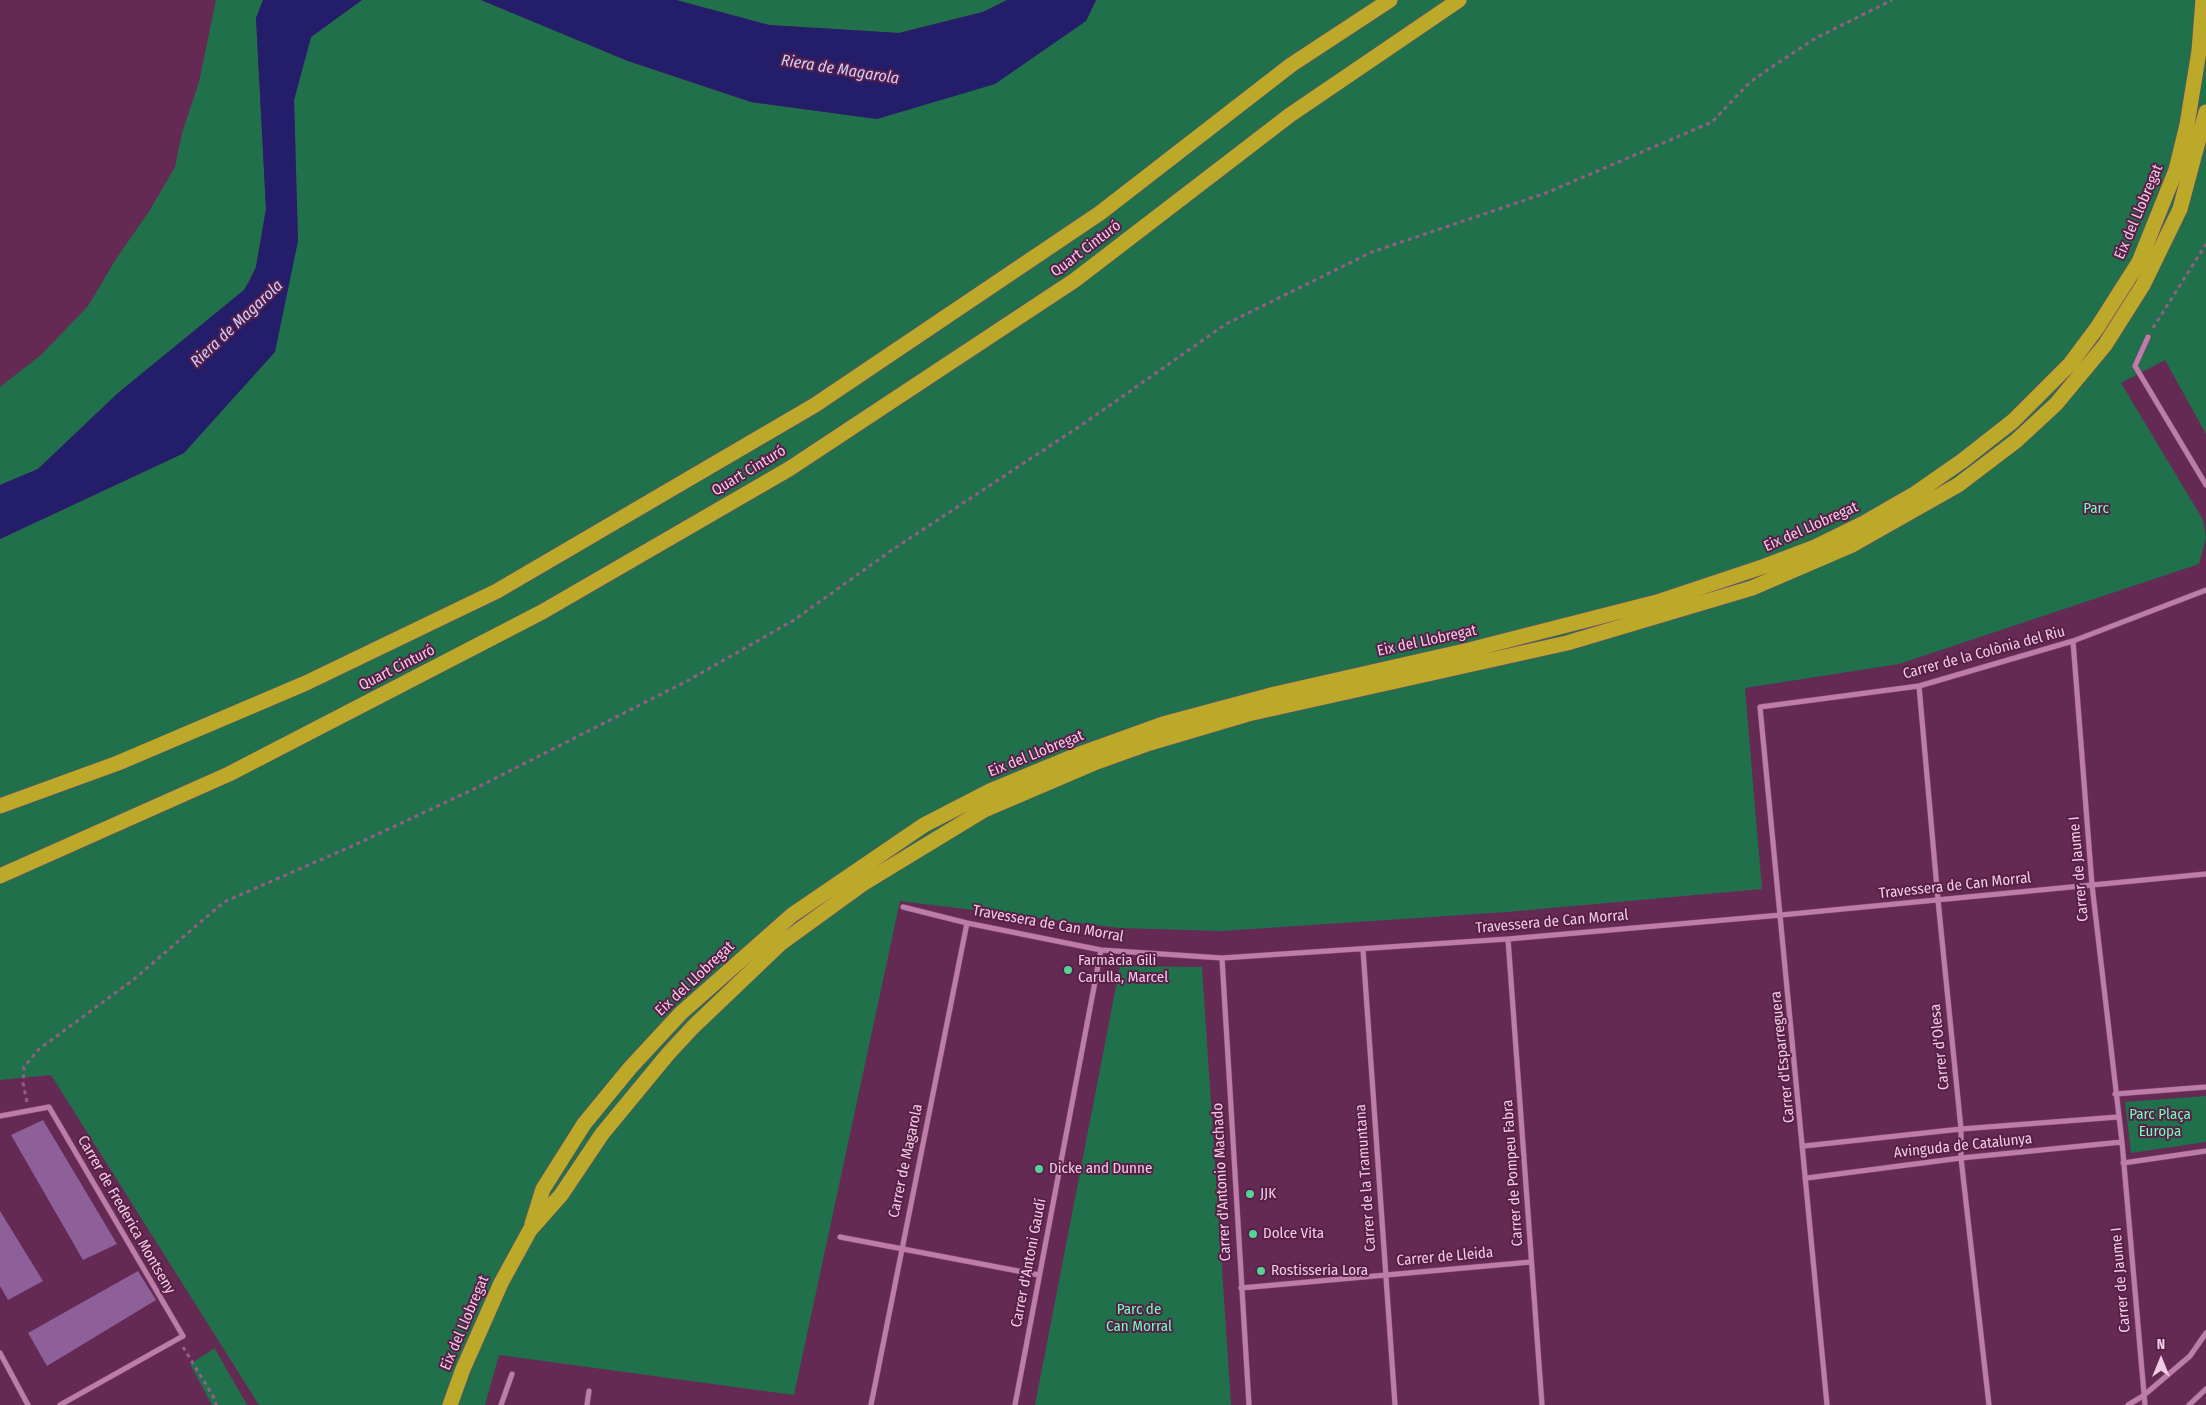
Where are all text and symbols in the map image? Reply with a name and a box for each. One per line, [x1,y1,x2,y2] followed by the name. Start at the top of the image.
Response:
[780,51,900,89] water label: Riera de Magarola
[2111,162,2167,262] street label: Eix del Llobregat
[1047,217,1125,281] street label: Quart Cinturó
[187,276,287,372] water label: Riera de Magarola
[709,442,789,500] street label: Quart Cinturó
[1761,498,1861,556] street label: Eix del Llobregat
[2083,500,2109,518] park label: Parc
[1376,622,1478,660] street label: Eix del Llobregat
[1901,623,2067,683] street label: Carrer de la Colònia del Riu
[356,641,438,695] street label: Quart Cinturó
[986,727,1086,781] street label: Eix del Llobregat
[2065,816,2093,922] street label: Carrer de Jaume I
[1878,869,2032,903] street label: Travessera de Can Morral
[971,902,1125,946] street label: Travessera de Can Morral
[1475,906,1629,938] street label: Travessera de Can Morral
[652,938,738,1020] street label: Eix del Llobregat
[1078,952,1168,987] place label: Farmàcia Gili Carulla, Marcel
[1062,964,1074,976] marker: Farmàcia Gili Carulla, Marcel
[1767,990,1799,1124] street label: Carrer d'Esparreguera
[1927,1003,1953,1091] street label: Carrer d'Olesa
[1499,1099,1527,1247] street label: Carrer de Pompeu Fabra
[885,1102,927,1220] street label: Carrer de Magarola
[1209,1102,1235,1262] street label: Carrer d'Antonio Machado
[1352,1104,1380,1252] street label: Carrer de la Tramuntana
[2129,1106,2191,1141] park label: Parc Plaça Europa
[1893,1130,2033,1162] street label: Avinguda de Catalunya
[73,1133,179,1297] street label: Carrer de Frederica Montseny
[1049,1160,1152,1178] place label: Dicke and Dunne
[1033,1163,1045,1175] marker: Dicke and Dunne
[1260,1185,1276,1203] place label: JJK
[1244,1188,1256,1200] marker: JJK
[1008,1197,1050,1329] street label: Carrer d'Antoni Gaudí
[1263,1225,1324,1243] place label: Dolce Vita
[2107,1227,2135,1333] street label: Carrer de Jaume I
[1247,1228,1259,1240] marker: Dolce Vita
[1396,1244,1494,1270] street label: Carrer de Lleida
[1271,1262,1368,1280] place label: Rostisseria Lora
[1255,1265,1267,1277] marker: Rostisseria Lora
[437,1273,493,1373] street label: Eix del Llobregat
[1106,1301,1172,1336] park label: Parc de Can Morral
[2136,1335,2186,1385] north arrow
[2157,1336,2165,1353] text: N

